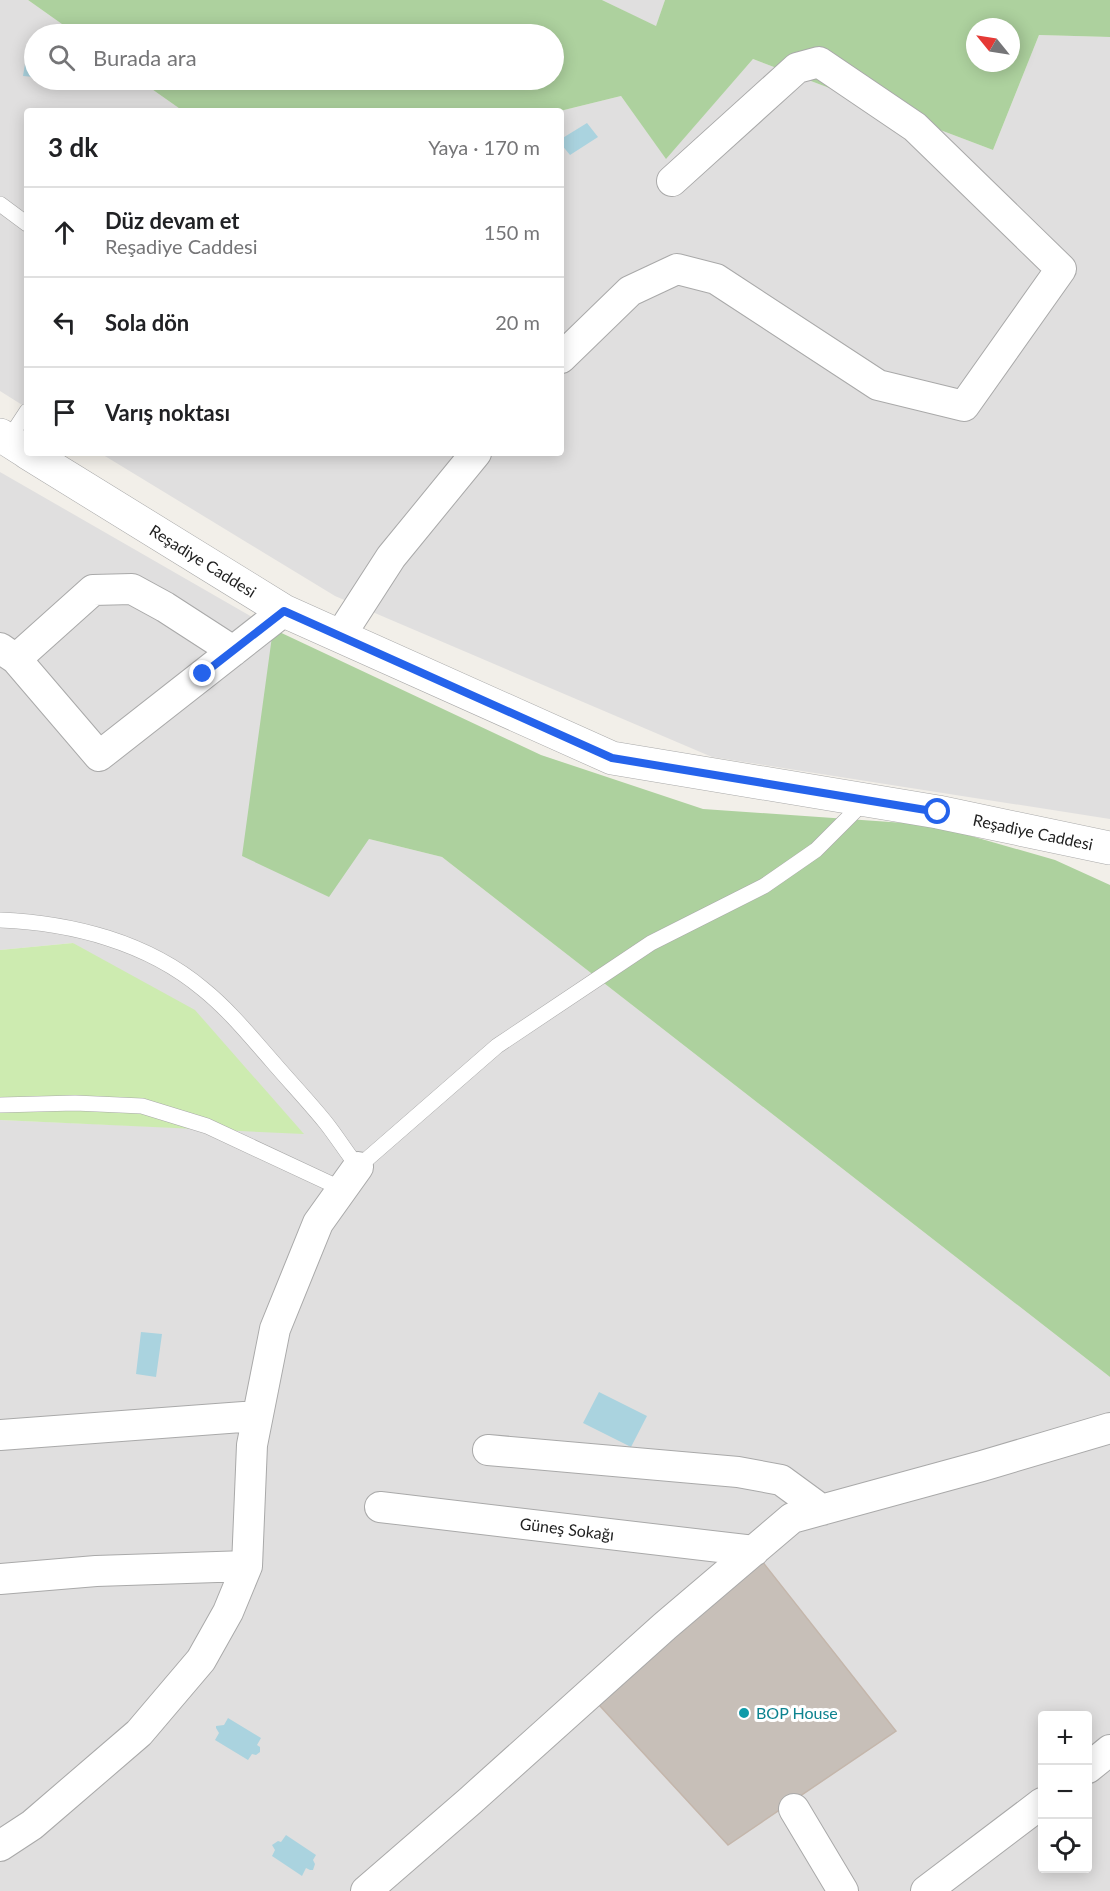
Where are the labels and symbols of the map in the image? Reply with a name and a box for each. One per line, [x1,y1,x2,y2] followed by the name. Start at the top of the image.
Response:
[966,18,1020,72] north arrow
[147,520,260,601] street label: Reşadiye Caddesi
[189,660,215,686] route end
[924,798,950,824] route start
[971,810,1095,853] street label: Reşadiye Caddesi
[519,1513,615,1544] street label: Güneş Sokağı
[756,1703,838,1722] place label: BOP House
[737,1706,751,1720] marker: BOP House

